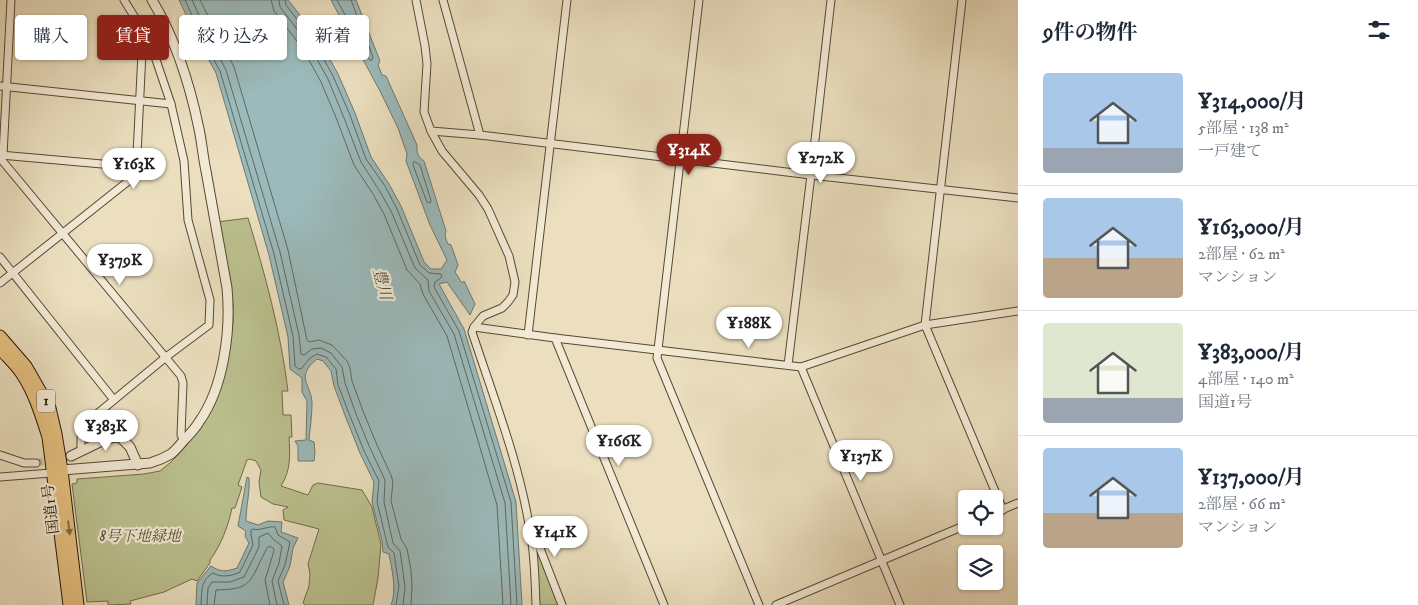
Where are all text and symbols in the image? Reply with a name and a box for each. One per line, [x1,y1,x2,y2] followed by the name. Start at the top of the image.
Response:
[15,15,87,60] chip: 購入
[97,15,169,60] chip: 賃貸
[179,15,287,60] chip: 絞り込み
[297,15,369,60] chip: 新着
[1365,16,1393,44] icon: filters
[1043,20,1137,46] text: 9件の物件
[1198,89,1307,115] text: ¥314,000/月
[1083,93,1143,153] icon: home
[1198,118,1289,138] text: 5部屋 · 138 m²
[654,134,724,176] pin: ¥314K
[667,140,711,160] text: ¥314K
[1198,141,1262,161] text: 一戸建て
[786,142,856,184] pin: ¥272K
[99,148,169,190] pin: ¥163K
[798,148,844,168] text: ¥272K
[113,154,155,174] text: ¥163K
[1198,215,1305,241] text: ¥163,000/月
[1083,218,1143,278] icon: home
[85,244,155,286] pin: ¥379K
[1198,244,1285,264] text: 2部屋 · 62 m²
[98,250,142,270] text: ¥379K
[368,266,396,304] water label: 豊川
[1198,267,1277,287] text: マンション
[714,306,784,349] pin: ¥188K
[727,313,771,333] text: ¥188K
[1198,340,1305,366] text: ¥383,000/月
[1083,343,1143,403] icon: home
[1198,369,1294,389] text: 4部屋 · 140 m²
[37,390,55,412] road number: 1
[1198,392,1252,412] text: 国道1号
[71,410,141,452] pin: ¥383K
[85,416,127,436] text: ¥383K
[584,424,654,467] pin: ¥166K
[597,431,641,451] text: ¥166K
[826,440,896,482] pin: ¥137K
[840,446,882,466] text: ¥137K
[1198,465,1305,491] text: ¥137,000/月
[1083,468,1143,528] icon: home
[38,483,64,535] street label: 国道1号
[958,490,1003,590] map controls
[958,490,1003,535] button: locate
[1198,494,1285,514] text: 2部屋 · 66 m²
[520,516,590,558] pin: ¥141K
[1198,517,1277,537] text: マンション
[65,520,73,536] one-way arrow
[534,522,576,542] text: ¥141K
[99,527,183,546] park label: 8号下地緑地
[958,545,1003,590] button: layers

